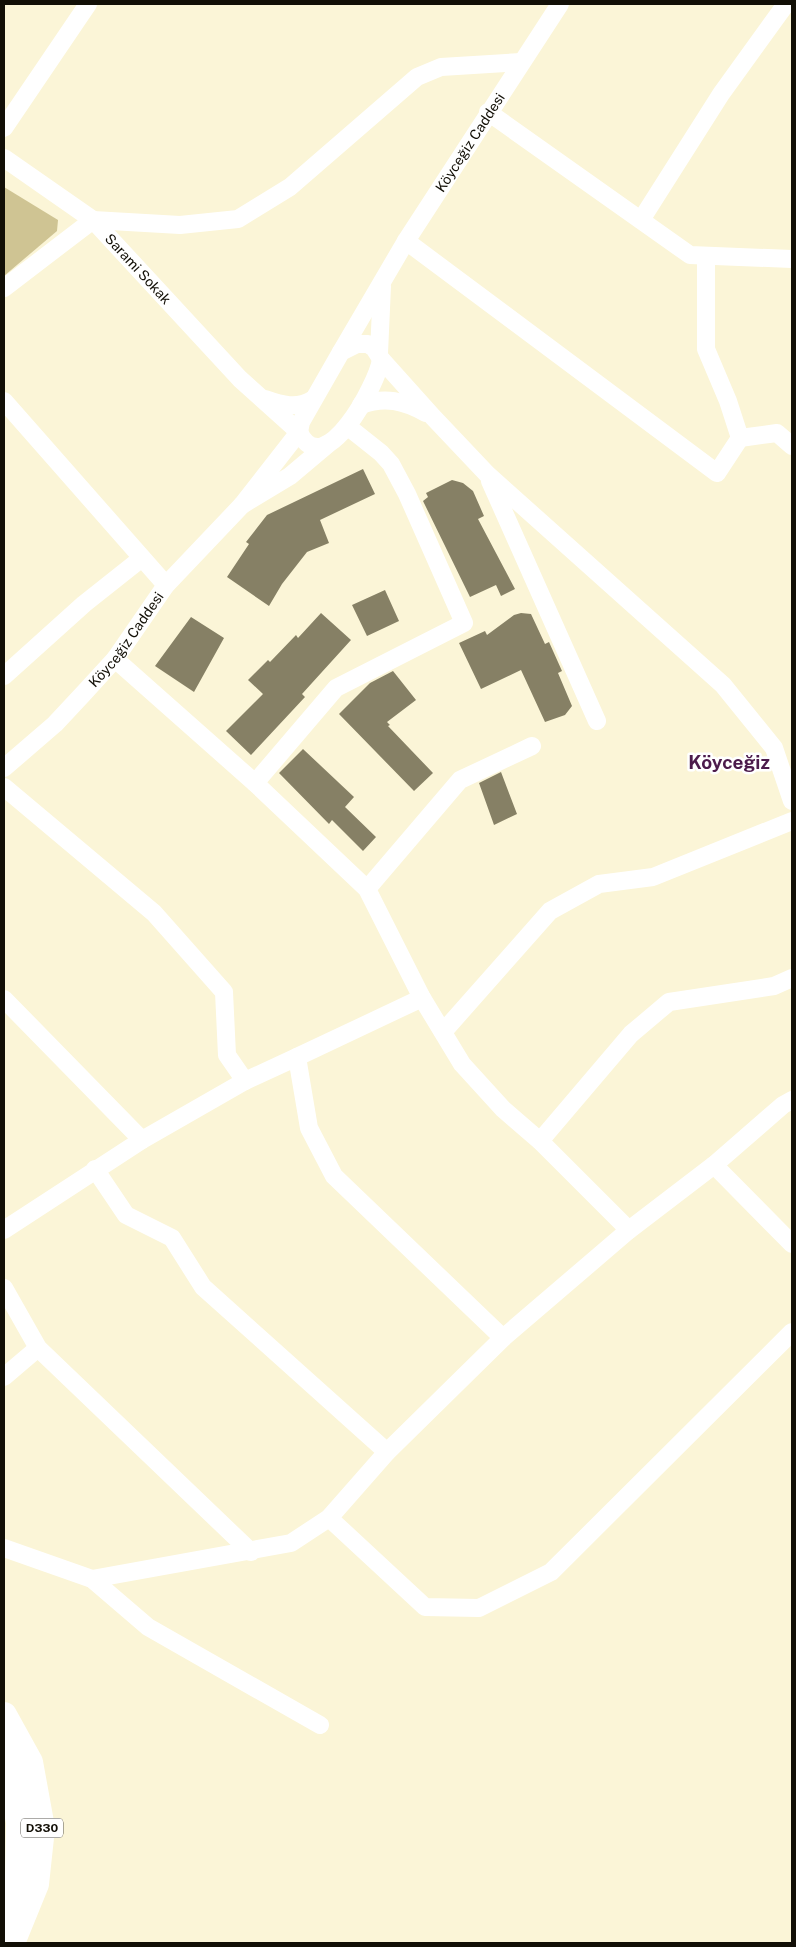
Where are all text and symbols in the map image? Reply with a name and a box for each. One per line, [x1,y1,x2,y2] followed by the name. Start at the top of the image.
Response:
[432,90,508,195] street label: Köyceğiz Caddesi
[102,230,175,307] street label: Sarami Sokak
[85,589,167,690] street label: Köyceğiz Caddesi
[688,751,770,773] district label: Köyceğiz
[21,1819,63,1838] road number: D330

